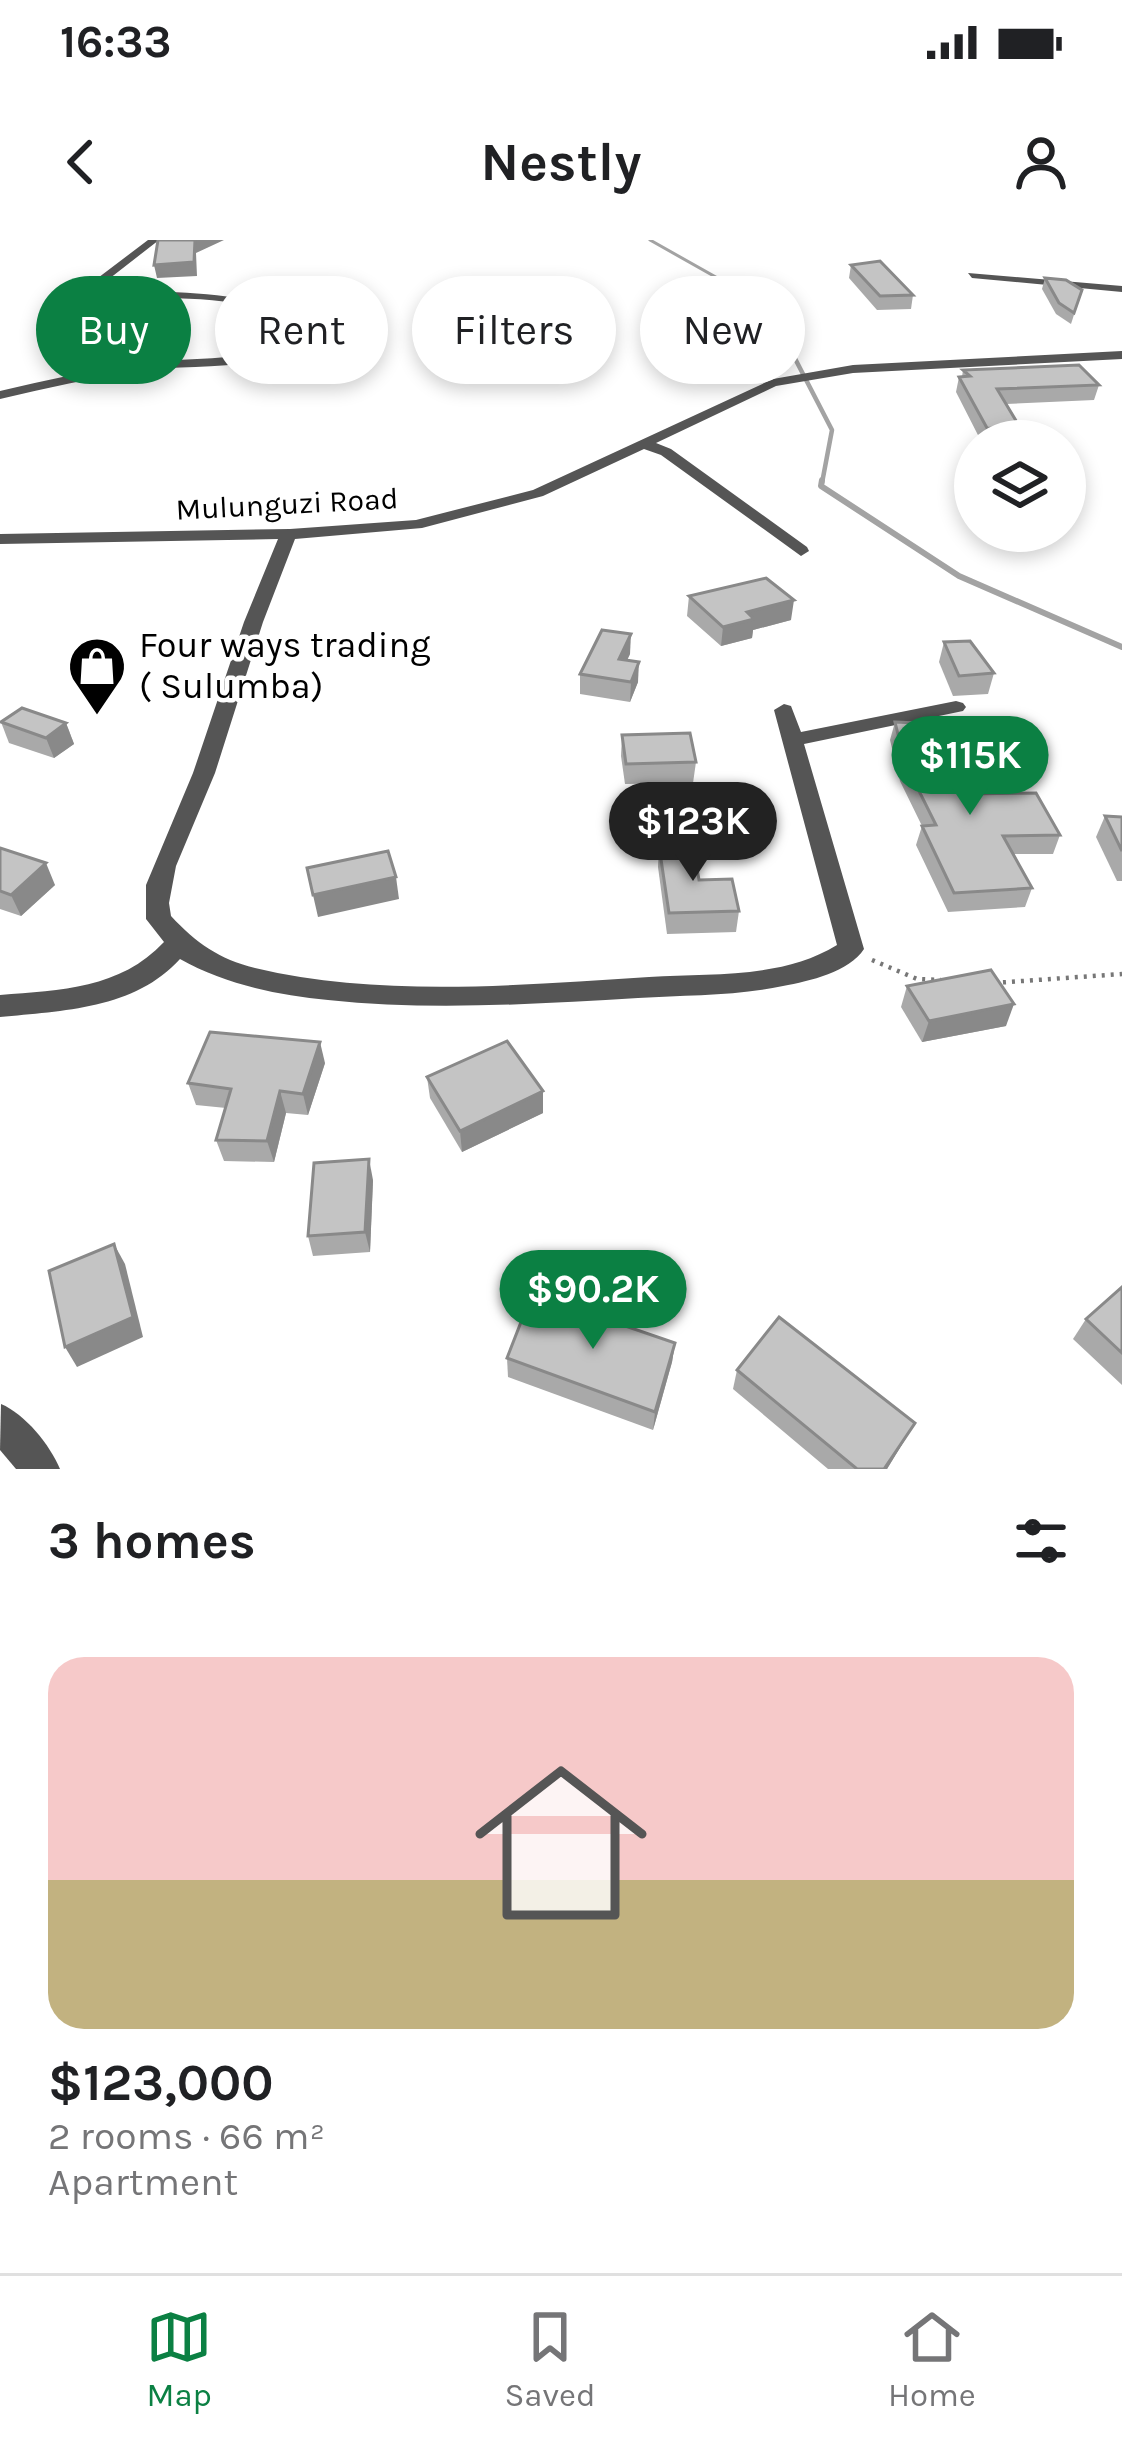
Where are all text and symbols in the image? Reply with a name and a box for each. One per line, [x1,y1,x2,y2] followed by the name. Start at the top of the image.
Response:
[60,16,171,68] text: 16:33
[48,129,114,195] icon: back
[1008,129,1074,195] icon: person
[481,130,641,194] text: Nestly
[36,276,191,384] chip: Buy
[215,276,388,384] chip: Rent
[412,276,616,384] chip: Filters
[640,276,805,384] chip: New
[954,420,1086,552] map controls
[954,420,1086,552] button: layers
[175,480,399,528] street label: Mulunguzi Road
[139,624,431,707] place label: Four ways trading ( Sulumba)
[66,635,128,717] shop icon: Four ways trading ( Sulumba)
[886,716,1054,818] pin: $115K
[919,732,1021,778] text: $115K
[609,782,777,884] pin: $123K
[636,798,750,844] text: $123K
[495,1250,691,1352] pin: $90.2K
[527,1266,659,1312] text: $90.2K
[1008,1508,1074,1574] icon: filters
[48,1511,256,1571] text: 3 homes
[453,1735,669,1951] icon: home
[48,2053,274,2113] text: $123,000
[48,2113,325,2159] text: 2 rooms · 66 m²
[48,2159,238,2205] text: Apartment
[146,2304,212,2414] tab: Map
[504,2304,596,2414] tab: Saved
[888,2304,976,2414] tab: Home

